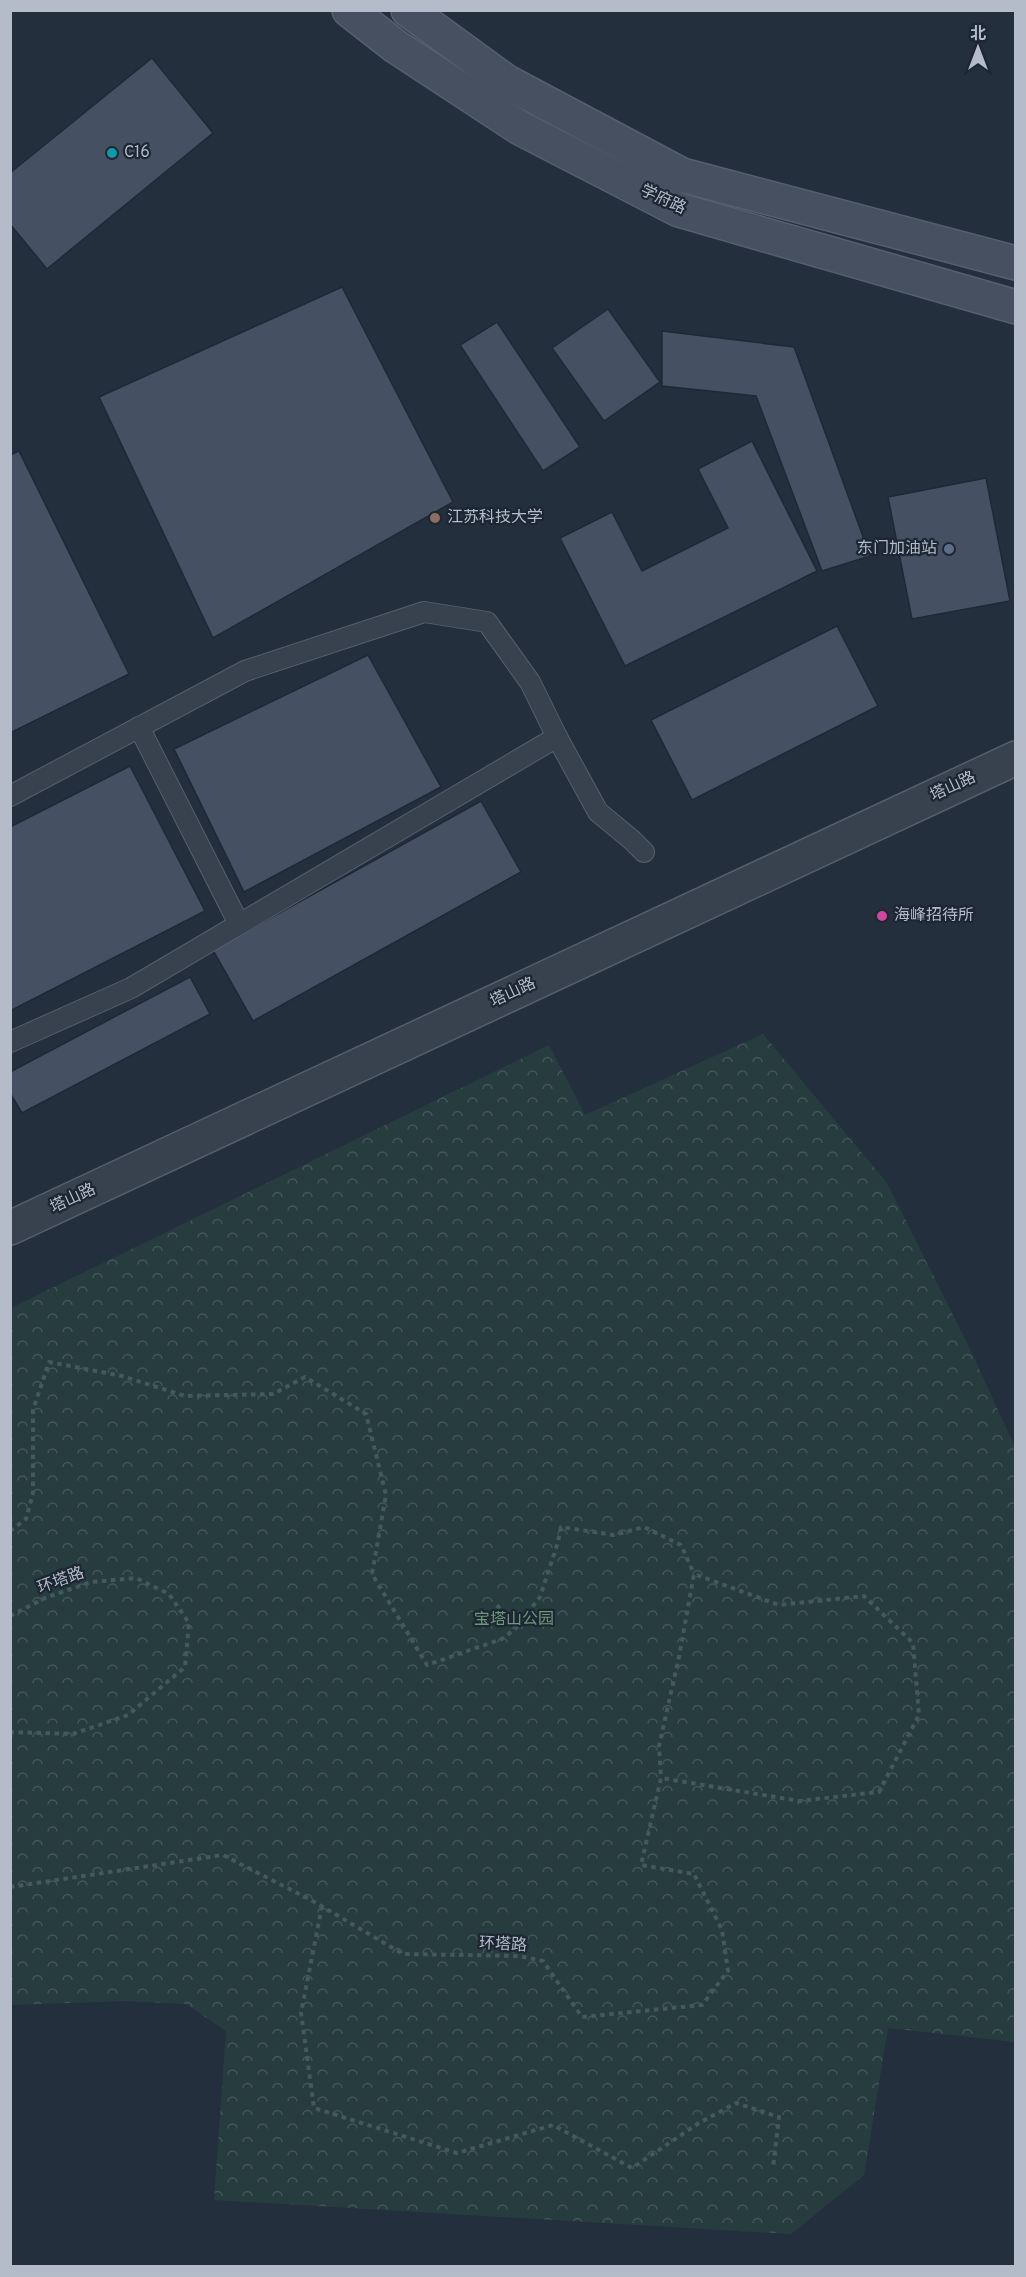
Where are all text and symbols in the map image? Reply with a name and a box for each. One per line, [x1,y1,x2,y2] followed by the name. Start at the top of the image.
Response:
[948,18,1008,78] north arrow
[970,25,986,45] text: 北
[124,143,150,163] place label: C16
[105,146,119,160] marker: C16
[637,181,689,219] street label: 学府路
[447,508,543,528] place label: 江苏科技大学
[428,511,442,525] marker: 江苏科技大学
[857,539,937,559] place label: 东门加油站
[942,542,956,556] marker: 东门加油站
[927,768,979,806] street label: 塔山路
[894,906,974,926] place label: 海峰招待所
[875,909,889,923] marker: 海峰招待所
[487,974,539,1012] street label: 塔山路
[47,1180,99,1218] street label: 塔山路
[35,1563,87,1599] street label: 环塔路
[474,1610,554,1630] park label: 宝塔山公园
[479,1934,527,1956] street label: 环塔路

